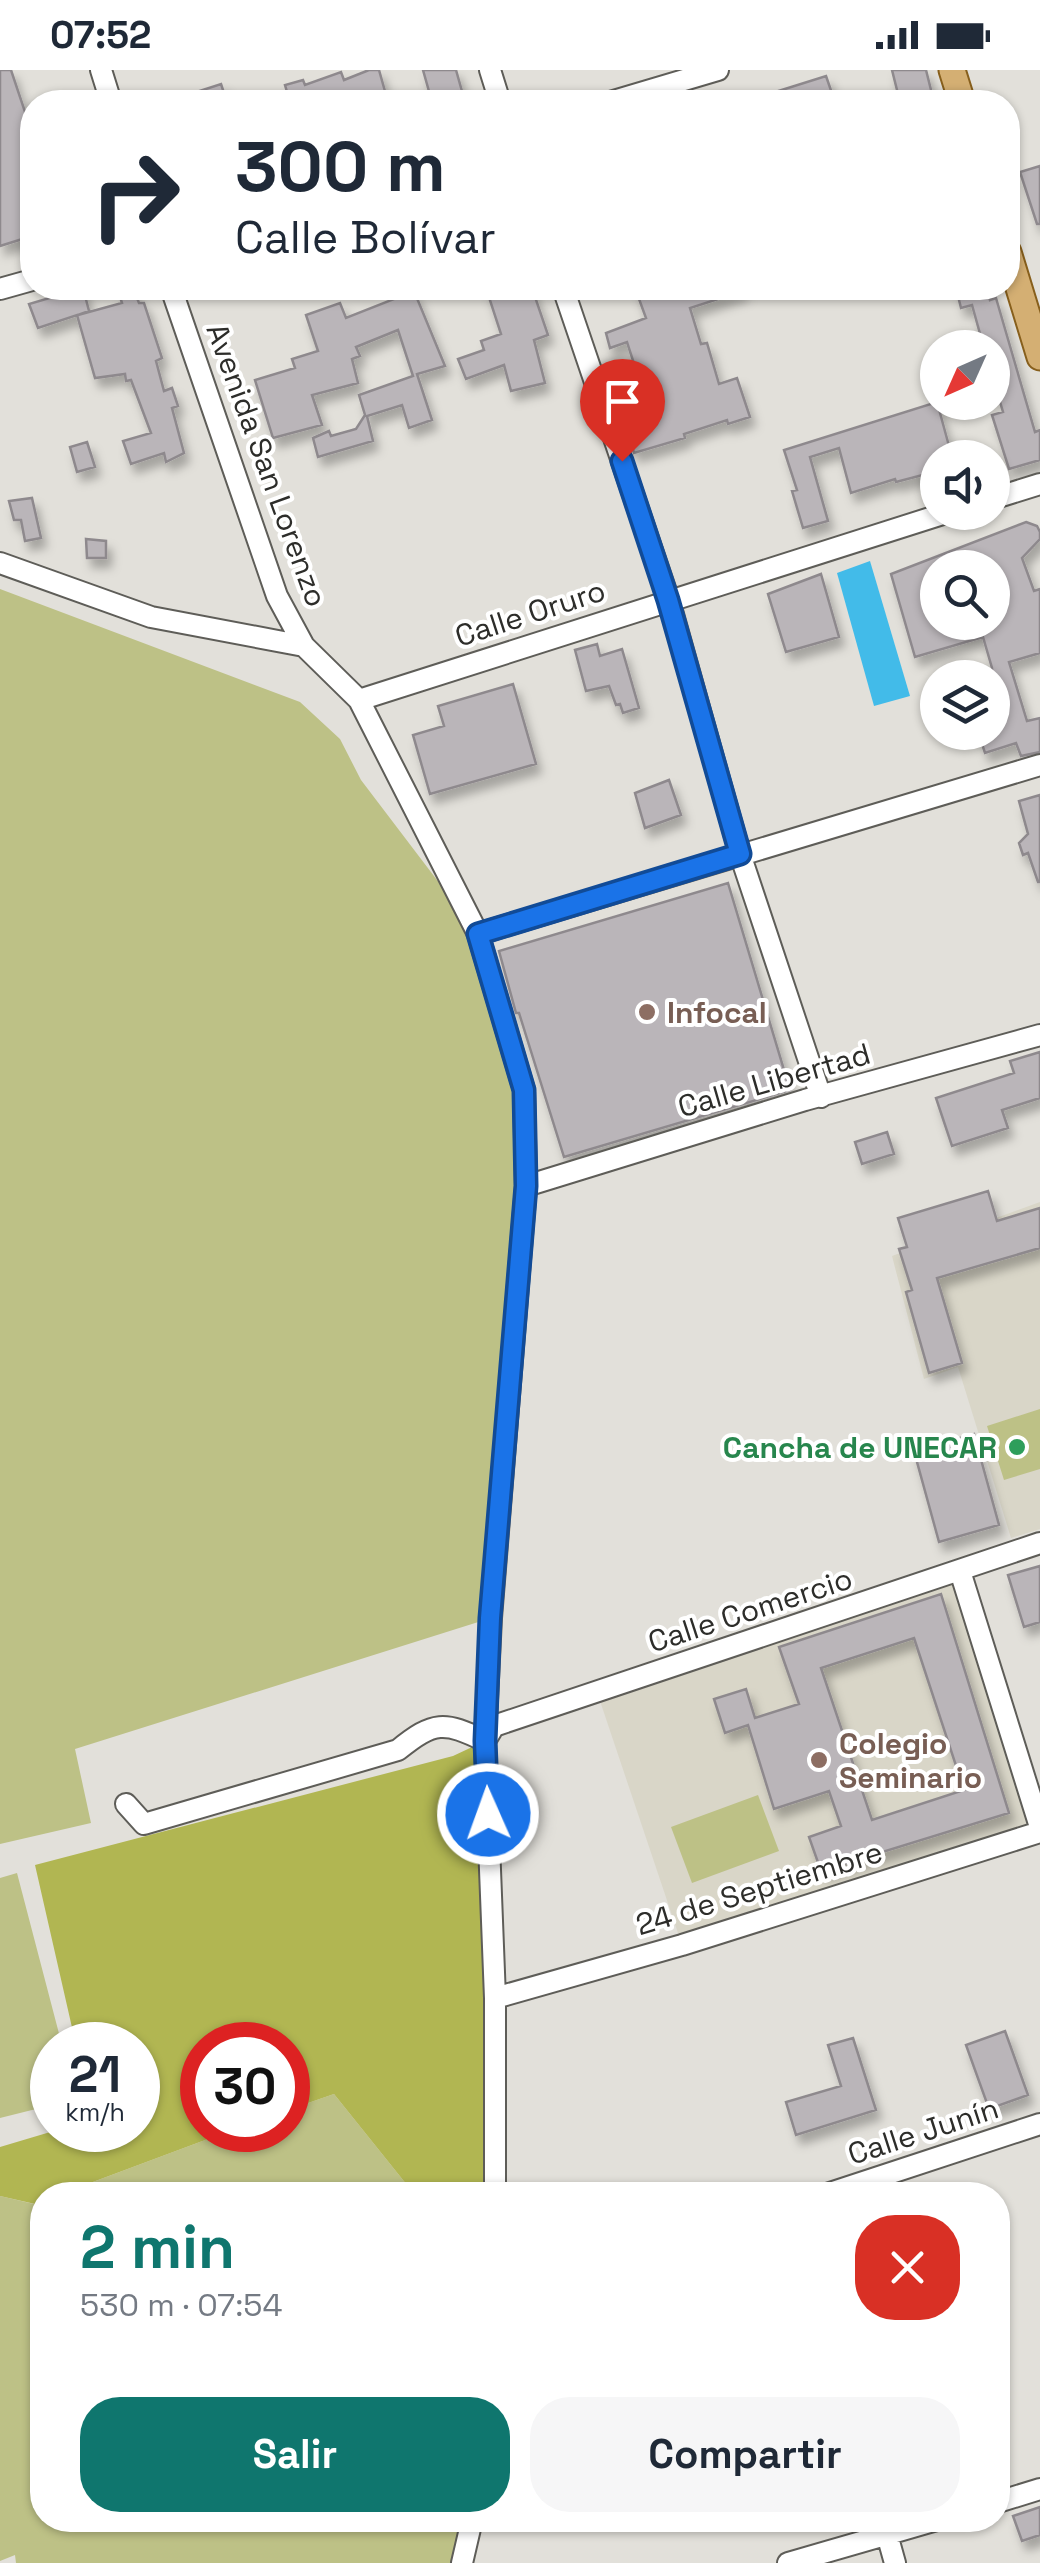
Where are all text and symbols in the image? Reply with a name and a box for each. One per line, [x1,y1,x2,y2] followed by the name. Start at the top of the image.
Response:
[50,11,151,59] text: 07:52
[235,122,446,211] text: 300 m
[70,130,200,260] icon: right
[235,209,496,266] text: Calle Bolívar
[198,318,336,612] street label: Avenida San Lorenzo
[920,330,1010,420] north arrow
[920,330,1010,750] map controls
[580,359,665,462] pin
[595,374,650,429] icon: arrive
[920,440,1010,530] button: sound
[920,550,1010,640] button: search
[450,570,610,656] street label: Calle Oruro
[920,660,1010,750] button: layers
[667,993,767,1032] place label: Infocal
[636,1001,658,1023] marker: Infocal
[673,1034,875,1126] street label: Calle Libertad
[723,1428,997,1467] place label: Cancha de UNECAR
[1006,1436,1028,1458] marker: Cancha de UNECAR
[643,1559,857,1661] street label: Calle Comercio
[839,1724,982,1797] place label: Colegio Seminario
[808,1749,830,1771] marker: Colegio Seminario
[436,1762,540,1866] position arrow
[631,1832,887,1944] street label: 24 de Septiembre
[180,2022,310,2152] speed limit sign: 30
[69,2043,121,2107] text: 21
[843,2088,1003,2174] street label: Calle Junín
[65,2096,125,2128] text: km/h
[80,2209,235,2286] text: 2 min
[855,2215,960,2320] button: close
[80,2285,282,2325] text: 530 m · 07:54
[80,2397,510,2512] button: Salir
[530,2397,960,2512] button: Compartir

